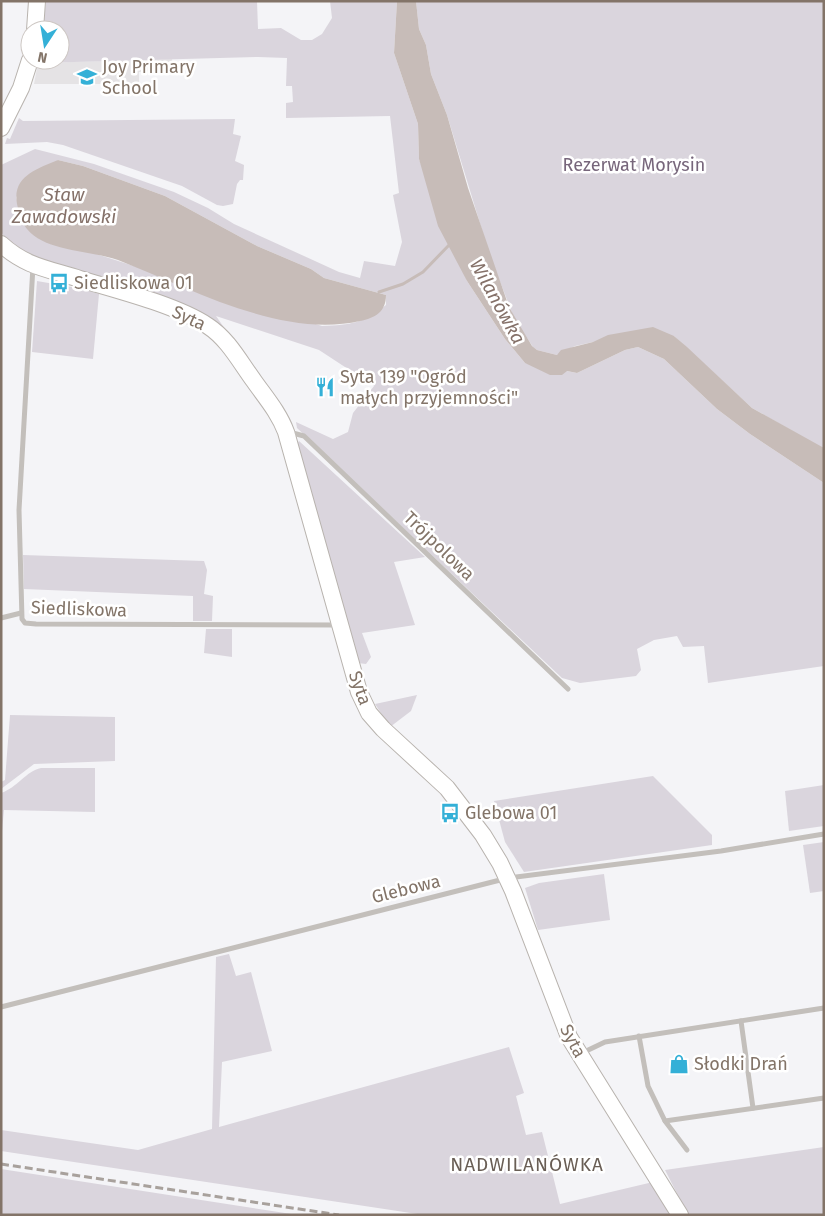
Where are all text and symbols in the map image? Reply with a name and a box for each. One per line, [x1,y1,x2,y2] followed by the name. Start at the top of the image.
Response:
[20,20,70,70] north arrow
[36,48,49,67] text: N
[102,56,195,99] place label: Joy Primary School
[76,66,98,88] school or university icon: Joy Primary School
[563,154,705,176] park label: Rezerwat Morysin
[11,183,117,228] water label: Staw Zawadowski
[465,255,530,348] water label: Wilanówka
[48,272,70,294] bus stop icon: Siedliskowa 01
[74,272,192,294] place label: Siedliskowa 01
[169,301,209,335] street label: Syta
[340,366,518,409] place label: Syta 139 "Ogród małych przyjemności"
[314,376,336,398] restaurant icon: Syta 139 "Ogród małych przyjemności"
[399,507,479,585] street label: Trójpolowa
[31,596,127,622] street label: Siedliskowa
[344,668,376,708] street label: Syta
[439,802,461,824] bus stop icon: Glebowa 01
[465,802,557,824] place label: Glebowa 01
[369,870,443,908] street label: Glebowa
[555,1021,591,1061] street label: Syta
[668,1053,690,1075] shop icon: Słodki Drań
[694,1053,788,1075] place label: Słodki Drań
[450,1153,604,1176] district label: NADWILANÓWKA

